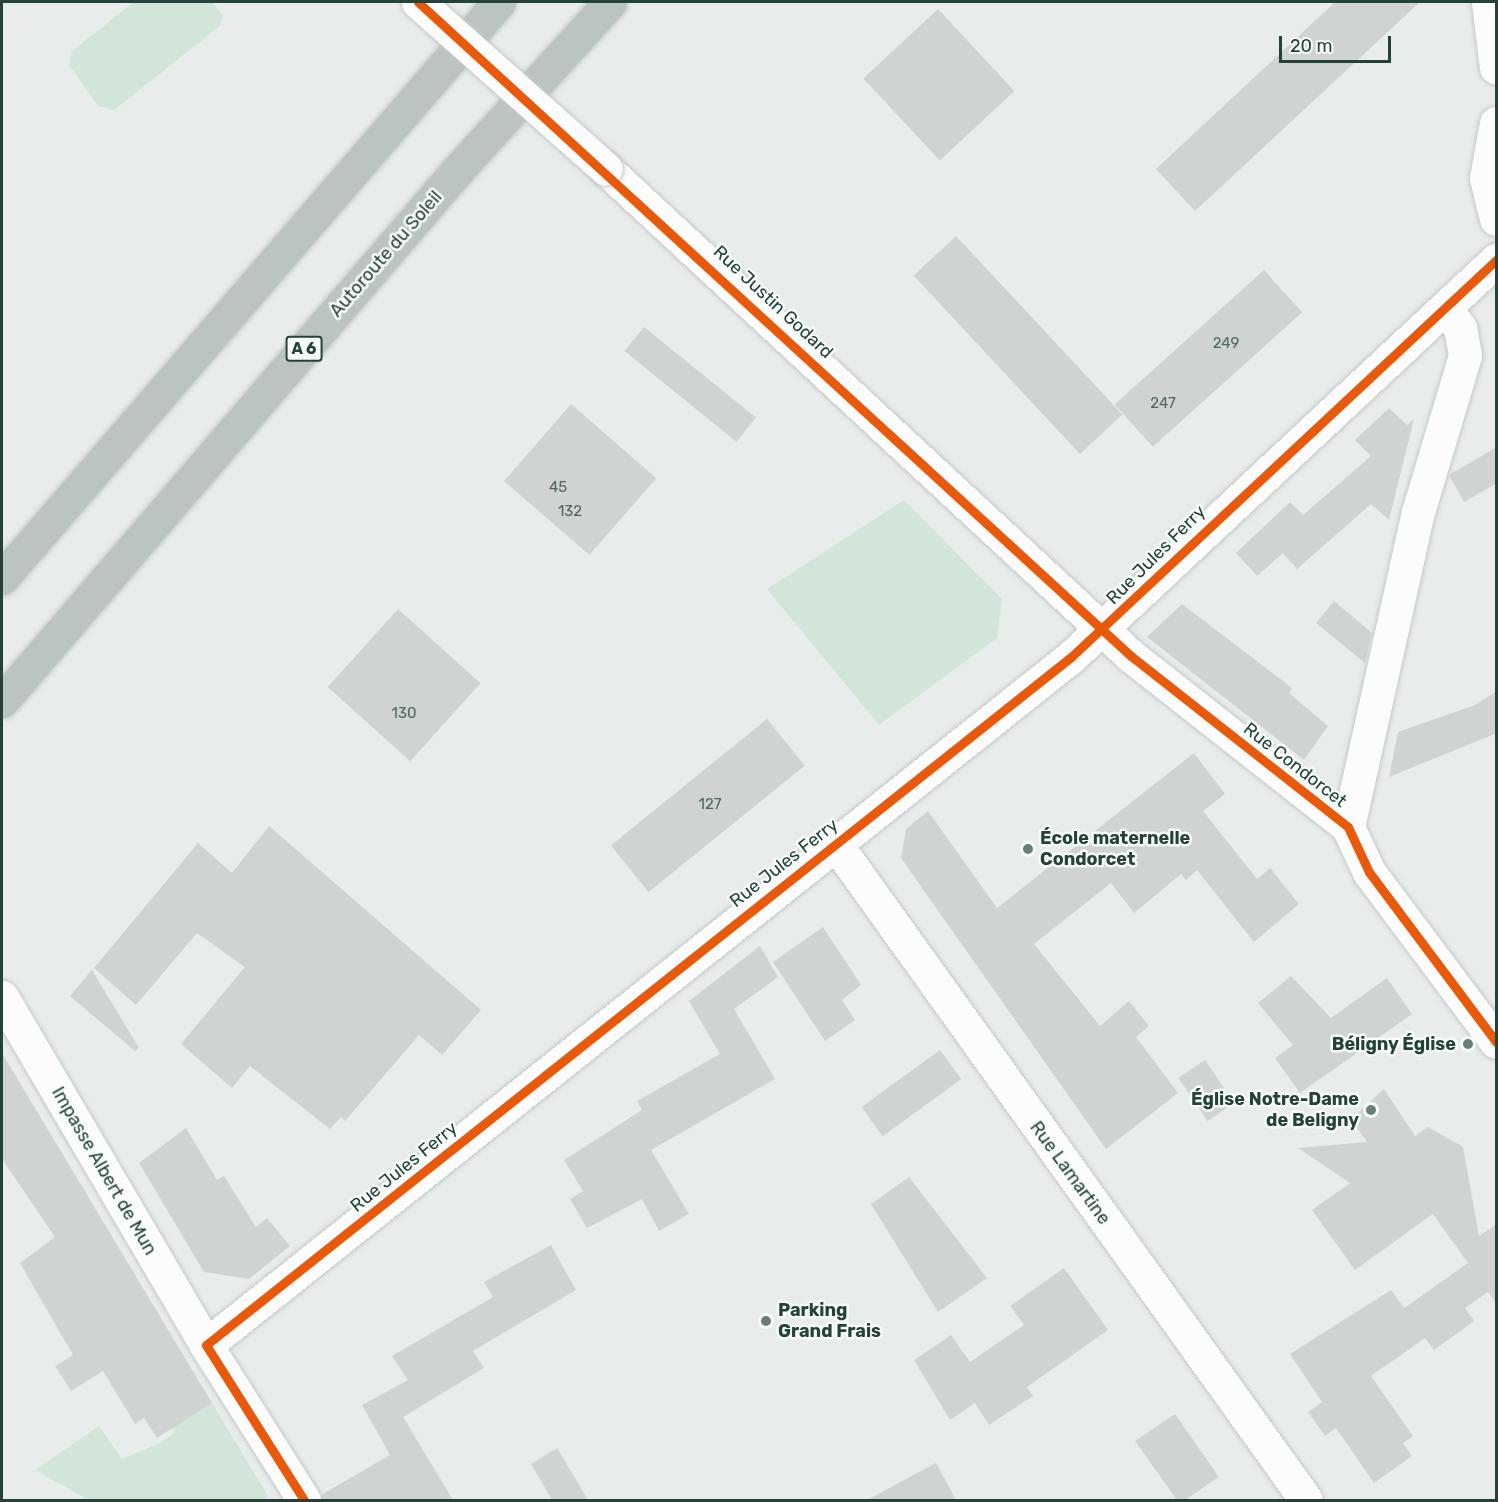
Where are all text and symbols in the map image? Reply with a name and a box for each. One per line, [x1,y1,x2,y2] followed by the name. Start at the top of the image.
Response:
[1282,24,1394,62] scale bar
[1290,35,1332,57] text: 20 m
[325,186,447,322] street label: Autoroute du Soleil
[709,241,837,363] street label: Rue Justin Godard
[1213,335,1239,353] house number: 249
[284,336,324,362] road number: A 6
[1150,395,1176,413] house number: 247
[549,479,567,497] house number: 45
[1102,501,1210,609] street label: Rue Jules Ferry
[558,503,582,521] house number: 132
[392,705,416,723] house number: 130
[1239,718,1351,812] street label: Rue Condorcet
[699,796,721,814] house number: 127
[726,814,842,912] street label: Rue Jules Ferry
[1040,828,1190,870] place label: École maternelle Condorcet
[1021,842,1035,856] marker: École maternelle Condorcet
[1331,1033,1456,1055] place label: Béligny Église
[1461,1037,1475,1051] marker: Béligny Église
[47,1083,161,1259] street label: Impasse Albert de Mun
[1191,1089,1359,1132] place label: Église Notre-Dame de Beligny
[1364,1103,1378,1117] marker: Église Notre-Dame de Beligny
[346,1117,462,1217] street label: Rue Jules Ferry
[1025,1117,1115,1229] street label: Rue Lamartine
[778,1300,881,1342] place label: Parking Grand Frais
[759,1314,773,1328] marker: Parking Grand Frais

